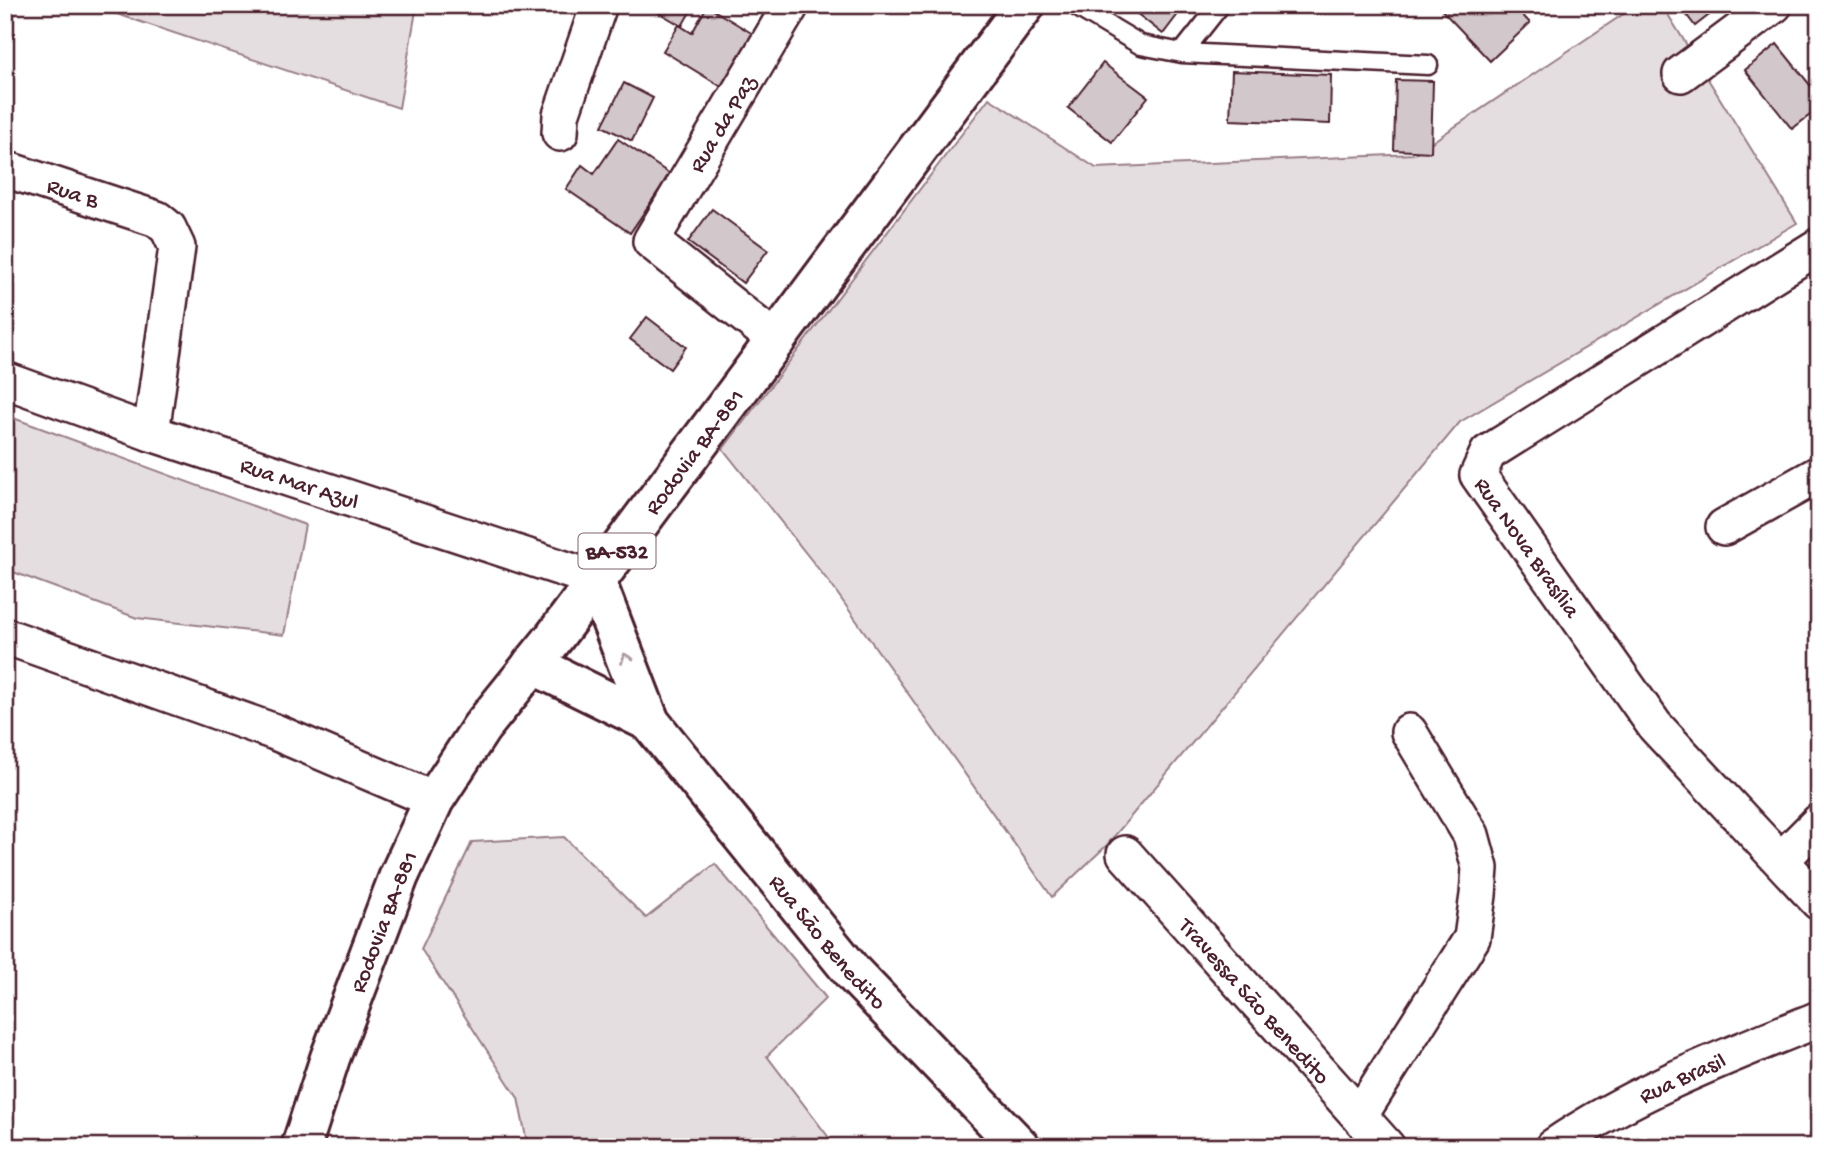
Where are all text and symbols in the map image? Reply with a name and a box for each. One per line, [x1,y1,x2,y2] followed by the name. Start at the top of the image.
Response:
[685,71,764,178] street label: Rua da Paz
[43,174,103,216] street label: Rua B
[640,385,752,521] street label: Rodovia BA-881
[236,453,361,517] street label: Rua Mar Azul
[1467,473,1585,625] street label: Rua Nova Brasília
[578,534,656,568] road number: BA-532
[620,653,634,665] one-way arrow
[346,848,426,997] street label: Rodovia BA-881
[762,870,891,1017] street label: Rua São Benedito
[1170,912,1335,1091] street label: Travessa São Benedito
[1636,1048,1731,1111] street label: Rua Brasil

